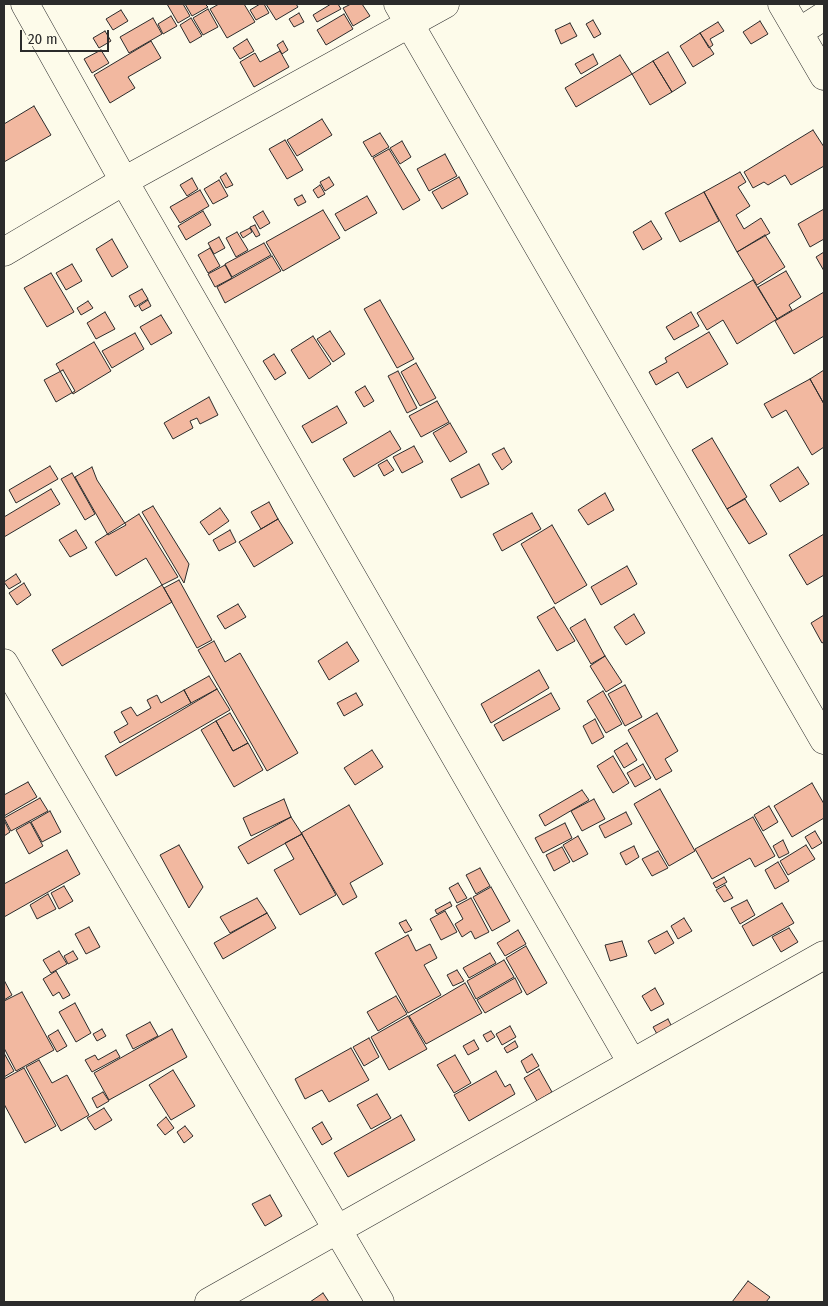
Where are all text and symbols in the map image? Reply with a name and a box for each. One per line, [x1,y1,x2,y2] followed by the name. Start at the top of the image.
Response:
[22,20,111,52] scale bar
[28,30,58,48] text: 20 m

